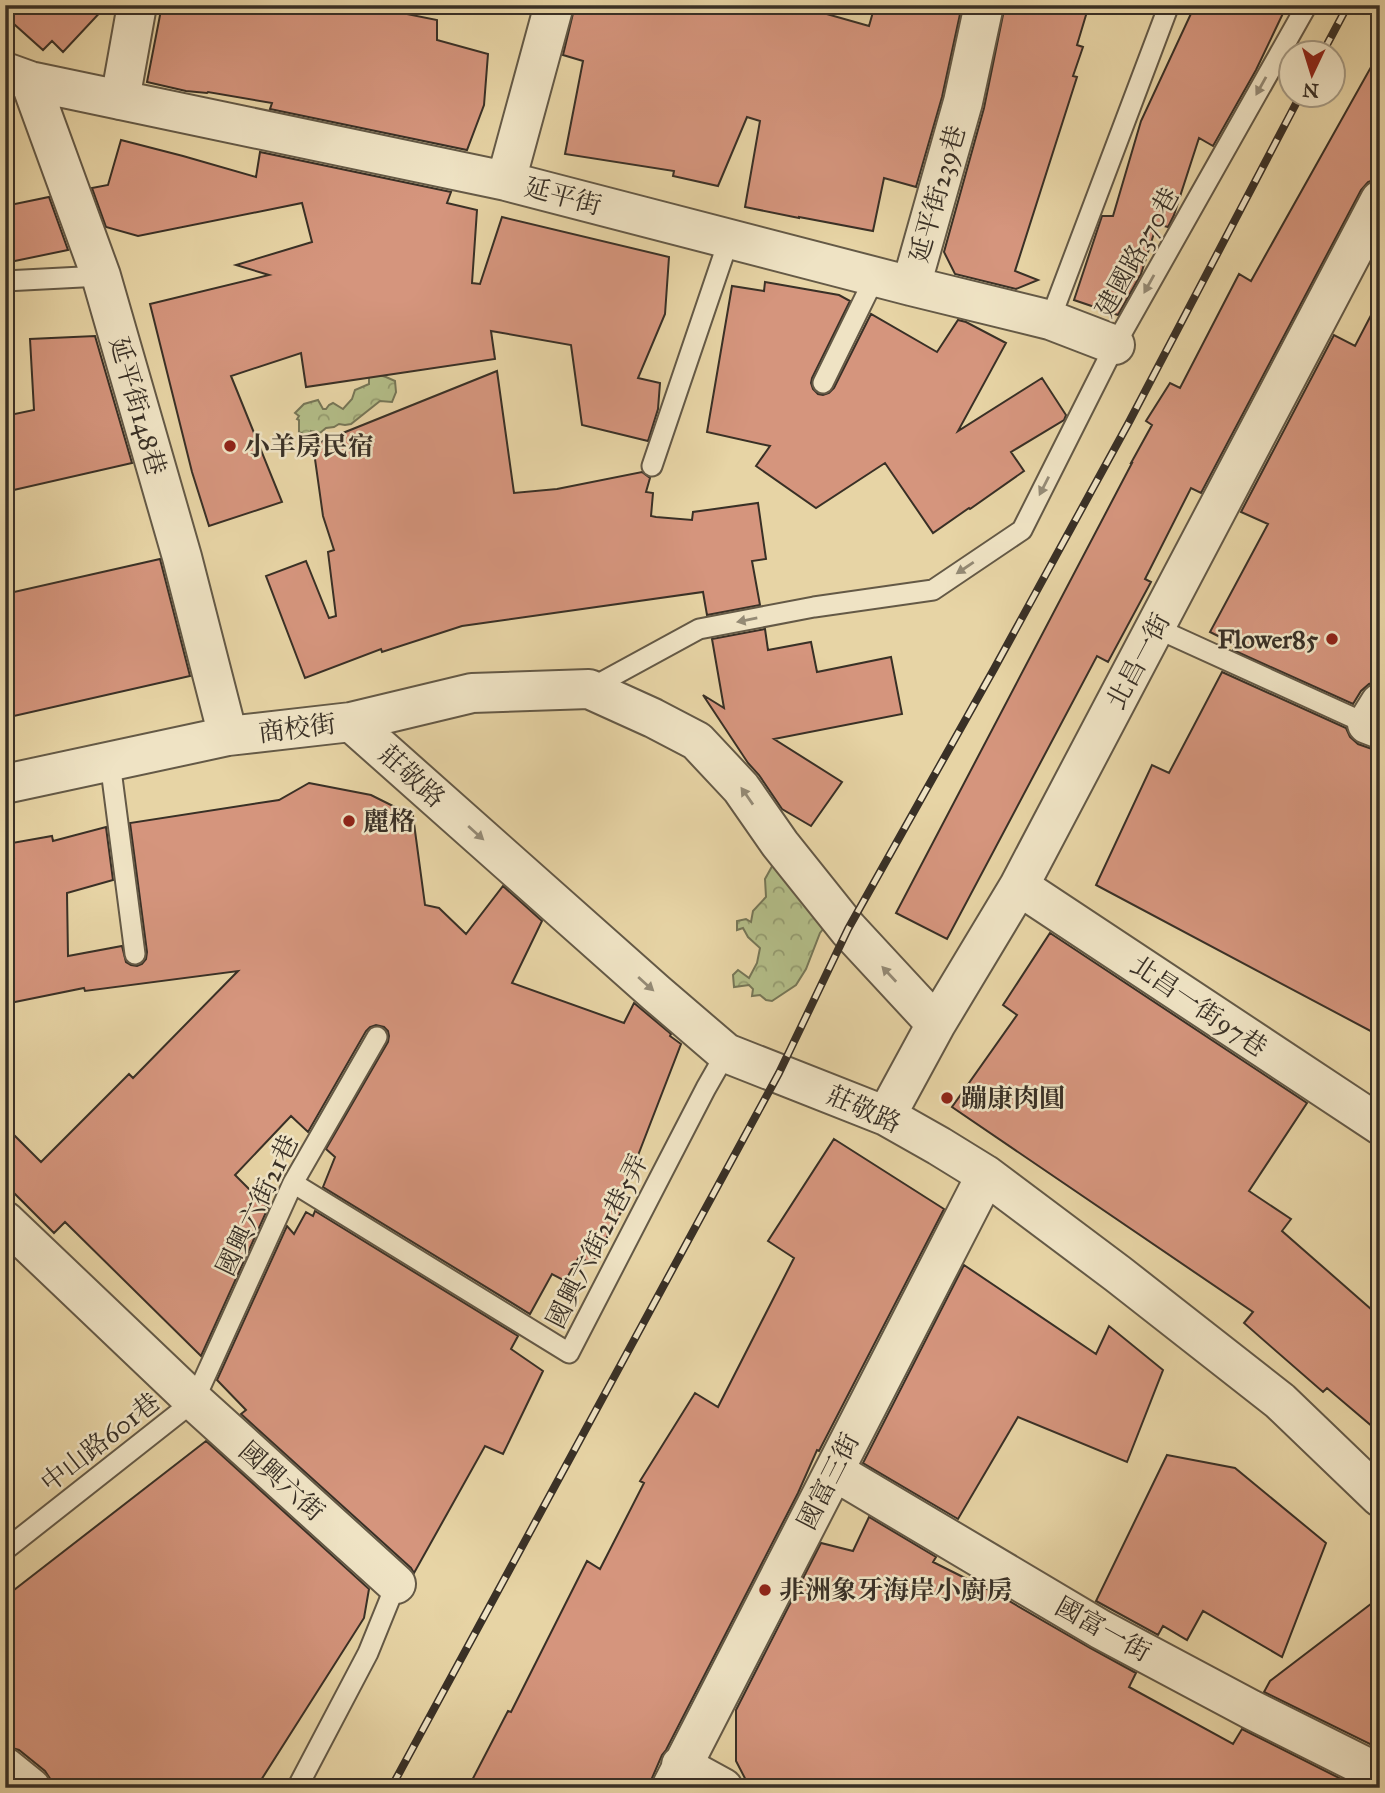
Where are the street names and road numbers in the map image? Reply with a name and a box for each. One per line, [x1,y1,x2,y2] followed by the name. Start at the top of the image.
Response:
[902,122,972,266] street label: 延平街239巷
[521,170,605,222] street label: 延平街
[1088,182,1186,322] street label: 建國路370巷
[103,333,173,479] street label: 延平街148巷
[1099,608,1177,714] street label: 北昌一街
[256,707,338,749] street label: 商校街
[372,738,452,814] street label: 莊敬路
[1125,949,1273,1063] street label: 北昌一街97巷
[822,1079,906,1139] street label: 莊敬路
[209,1129,305,1281] street label: 國興六街21巷
[539,1149,655,1333] street label: 國興六街21巷5弄
[34,1386,166,1498] street label: 中山路601巷
[790,1427,866,1535] street label: 國富三街
[233,1434,331,1528] street label: 國興六街
[1050,1590,1156,1668] street label: 國富一街

